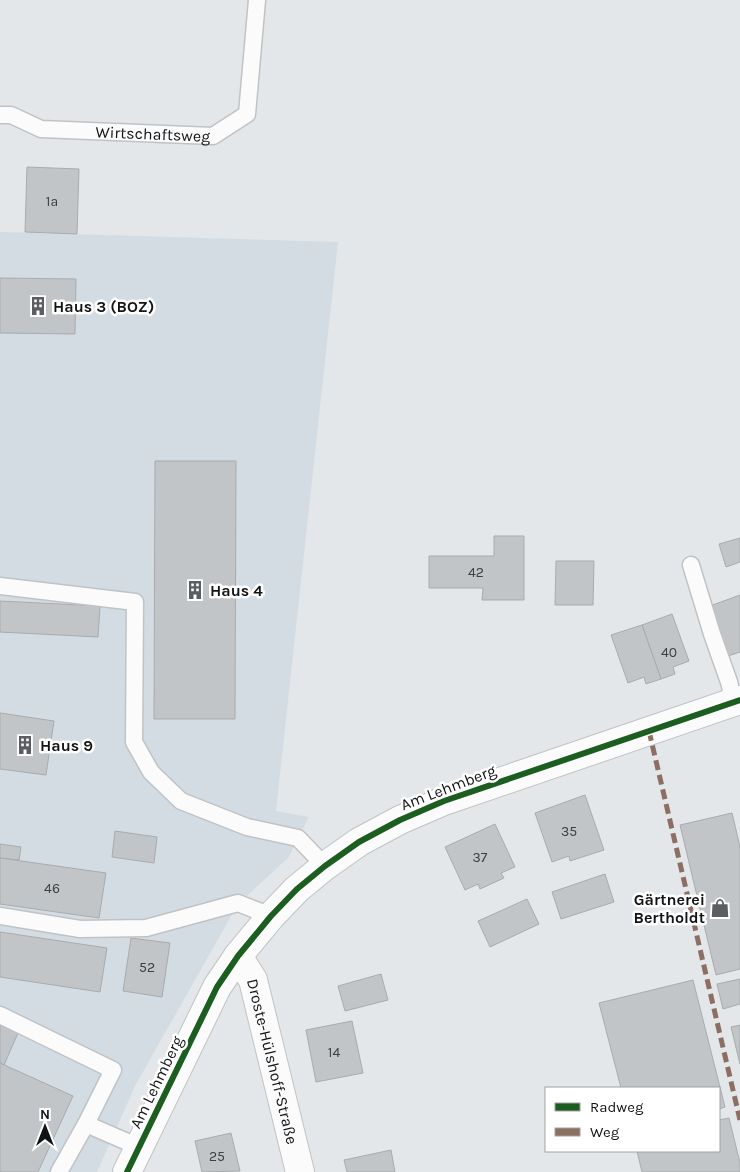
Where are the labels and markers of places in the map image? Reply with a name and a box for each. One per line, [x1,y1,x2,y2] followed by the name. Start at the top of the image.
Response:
[27,295,49,317] building icon: Haus 3 (BOZ)
[53,297,154,316] place label: Haus 3 (BOZ)
[184,579,206,601] building icon: Haus 4
[210,581,263,600] place label: Haus 4
[14,734,36,756] building icon: Haus 9
[40,736,93,755] place label: Haus 9
[634,890,705,927] place label: Gärtnerei Bertholdt
[709,897,731,919] shop icon: Gärtnerei Bertholdt

